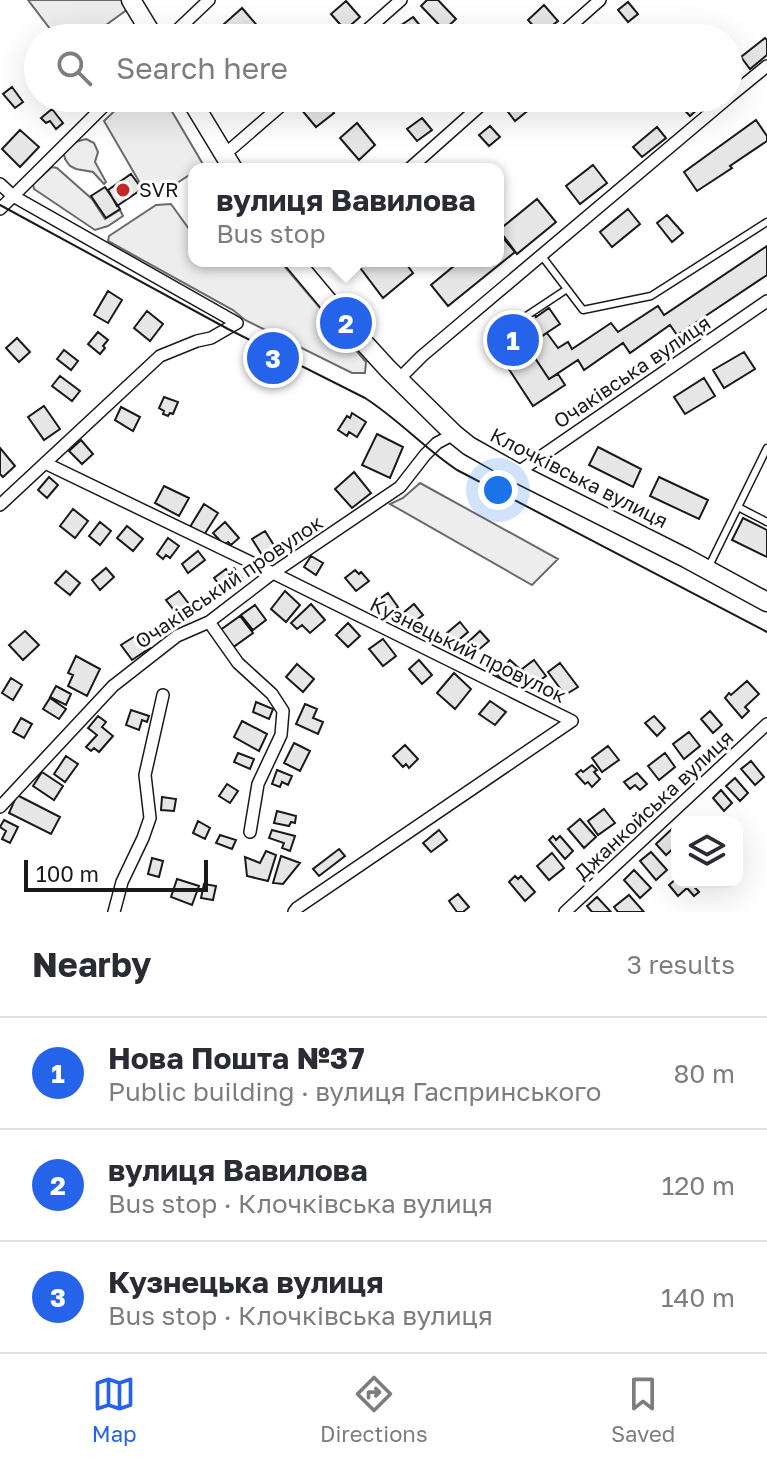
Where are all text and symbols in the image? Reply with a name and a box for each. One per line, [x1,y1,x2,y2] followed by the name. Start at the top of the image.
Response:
[24,24,743,112] search box
[52,46,96,90] icon: search
[116,50,288,86] text: Search here
[188,163,504,267] popup
[139,177,179,201] place label: SVR
[114,181,132,199] marker: SVR
[216,182,476,218] text: вулиця Вавилова
[216,218,325,249] text: Bus stop
[320,293,372,353] pin: 2
[487,310,539,370] pin: 1
[548,310,714,433] street label: Очаківська вулиця
[247,328,299,388] pin: 3
[487,422,672,532] street label: Клочківська вулиця
[478,470,518,510] your location
[130,509,327,653] street label: Очаківський провулок
[366,591,570,707] street label: Кузнецький провулок
[569,725,738,884] street label: Джанкойська вулиця
[671,816,743,888] map controls
[671,816,743,888] button: layers
[24,856,208,892] scale bar
[36,860,99,887] text: 100 m
[32,944,152,984] text: Nearby
[627,949,735,980] text: 3 results
[108,1040,365,1076] text: Нова Пошта №37
[51,1058,65,1089] text: 1
[674,1058,735,1089] text: 80 m
[108,1076,601,1107] text: Public building · вулиця Гаспринського
[108,1152,368,1188] text: вулиця Вавилова
[50,1170,66,1201] text: 2
[662,1170,735,1201] text: 120 m
[108,1188,493,1219] text: Bus stop · Клочківська вулиця
[108,1264,384,1300] text: Кузнецька вулиця
[50,1282,66,1313] text: 3
[661,1282,735,1313] text: 140 m
[108,1300,493,1331] text: Bus stop · Клочківська вулиця
[92,1372,137,1447] tab: Map
[320,1372,428,1447] tab: Directions
[611,1372,675,1447] tab: Saved

